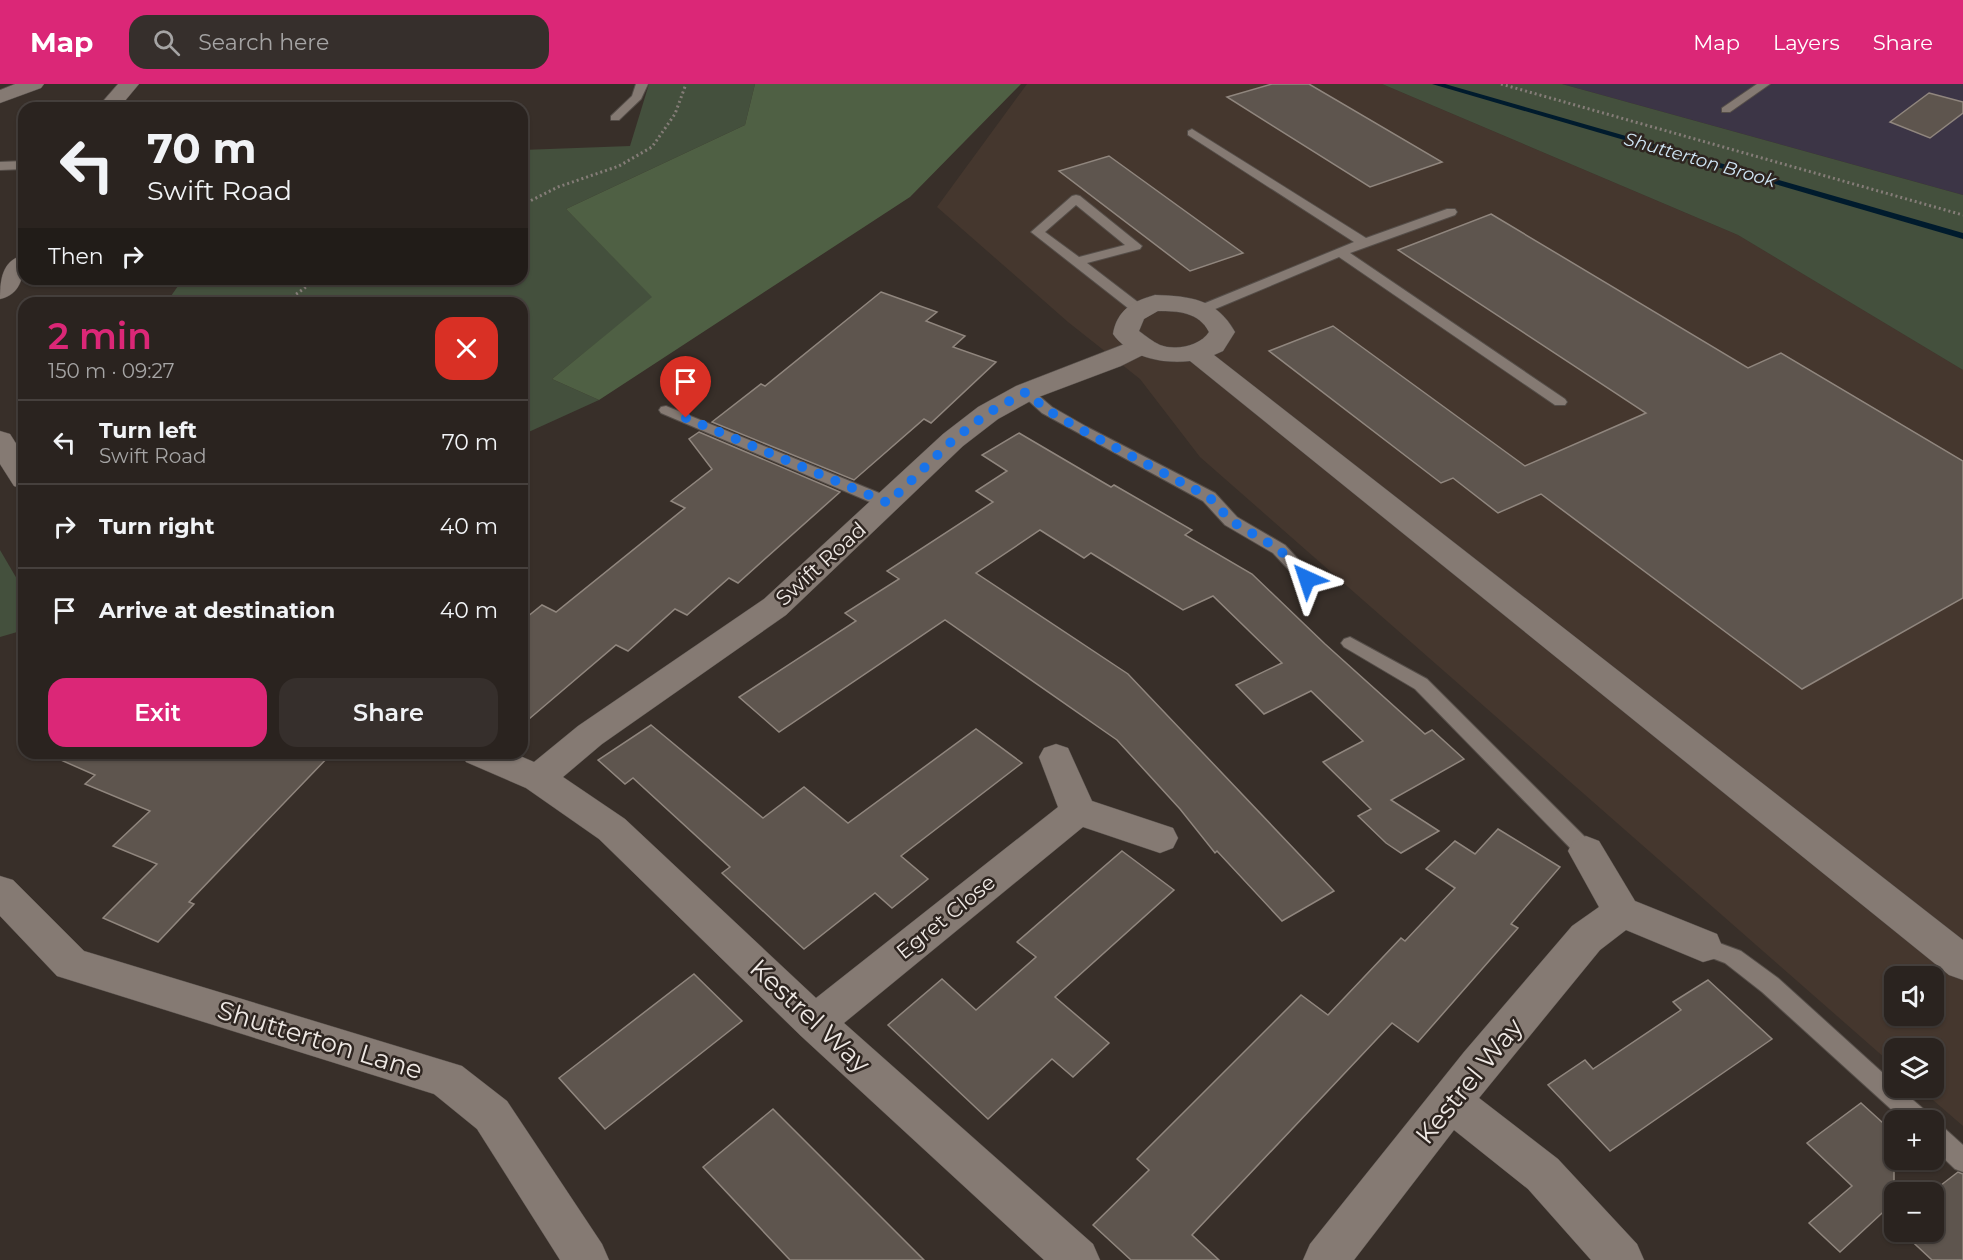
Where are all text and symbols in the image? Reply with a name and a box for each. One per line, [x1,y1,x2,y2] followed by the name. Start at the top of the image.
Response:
[129,15,549,69] search box
[30,25,93,59] text: Map
[150,26,183,59] icon: search
[198,29,329,56] text: Search here
[1693,30,1740,55] text: Map
[1773,30,1840,55] text: Layers
[1873,30,1933,55] text: Share
[147,122,257,174] text: 70 m
[48,126,126,204] icon: left
[1622,128,1780,193] water label: Shutterton Brook
[147,174,292,207] text: Swift Road
[116,240,149,273] icon: right
[48,243,104,270] text: Then
[48,314,152,358] text: 2 min
[435,317,498,380] button: close
[660,356,711,418] pin
[48,359,175,383] text: 150 m · 09:27
[669,365,702,398] icon: arrive
[99,417,197,444] text: Turn left
[48,426,81,459] icon: left
[442,429,498,456] text: 70 m
[99,444,207,468] text: Swift Road
[48,510,81,543] icon: right
[99,513,214,540] text: Turn right
[440,513,498,540] text: 40 m
[770,517,871,611] street label: Swift Road
[1275,547,1339,611] position arrow
[48,594,81,627] icon: arrive
[99,597,335,624] text: Arrive at destination
[440,597,498,624] text: 40 m
[48,678,267,747] button: Exit
[279,678,498,747] button: Share
[891,869,1000,964] street label: Egret Close
[743,952,877,1080] street label: Kestrel Way
[1884,966,1944,1242] map controls
[1884,966,1944,1026] button: sound
[214,994,426,1086] street label: Shutterton Lane
[1408,1011,1530,1150] street label: Kestrel Way
[1884,1038,1944,1098] button: layers
[1884,1110,1944,1170] button: +
[1884,1182,1944,1242] button: −

